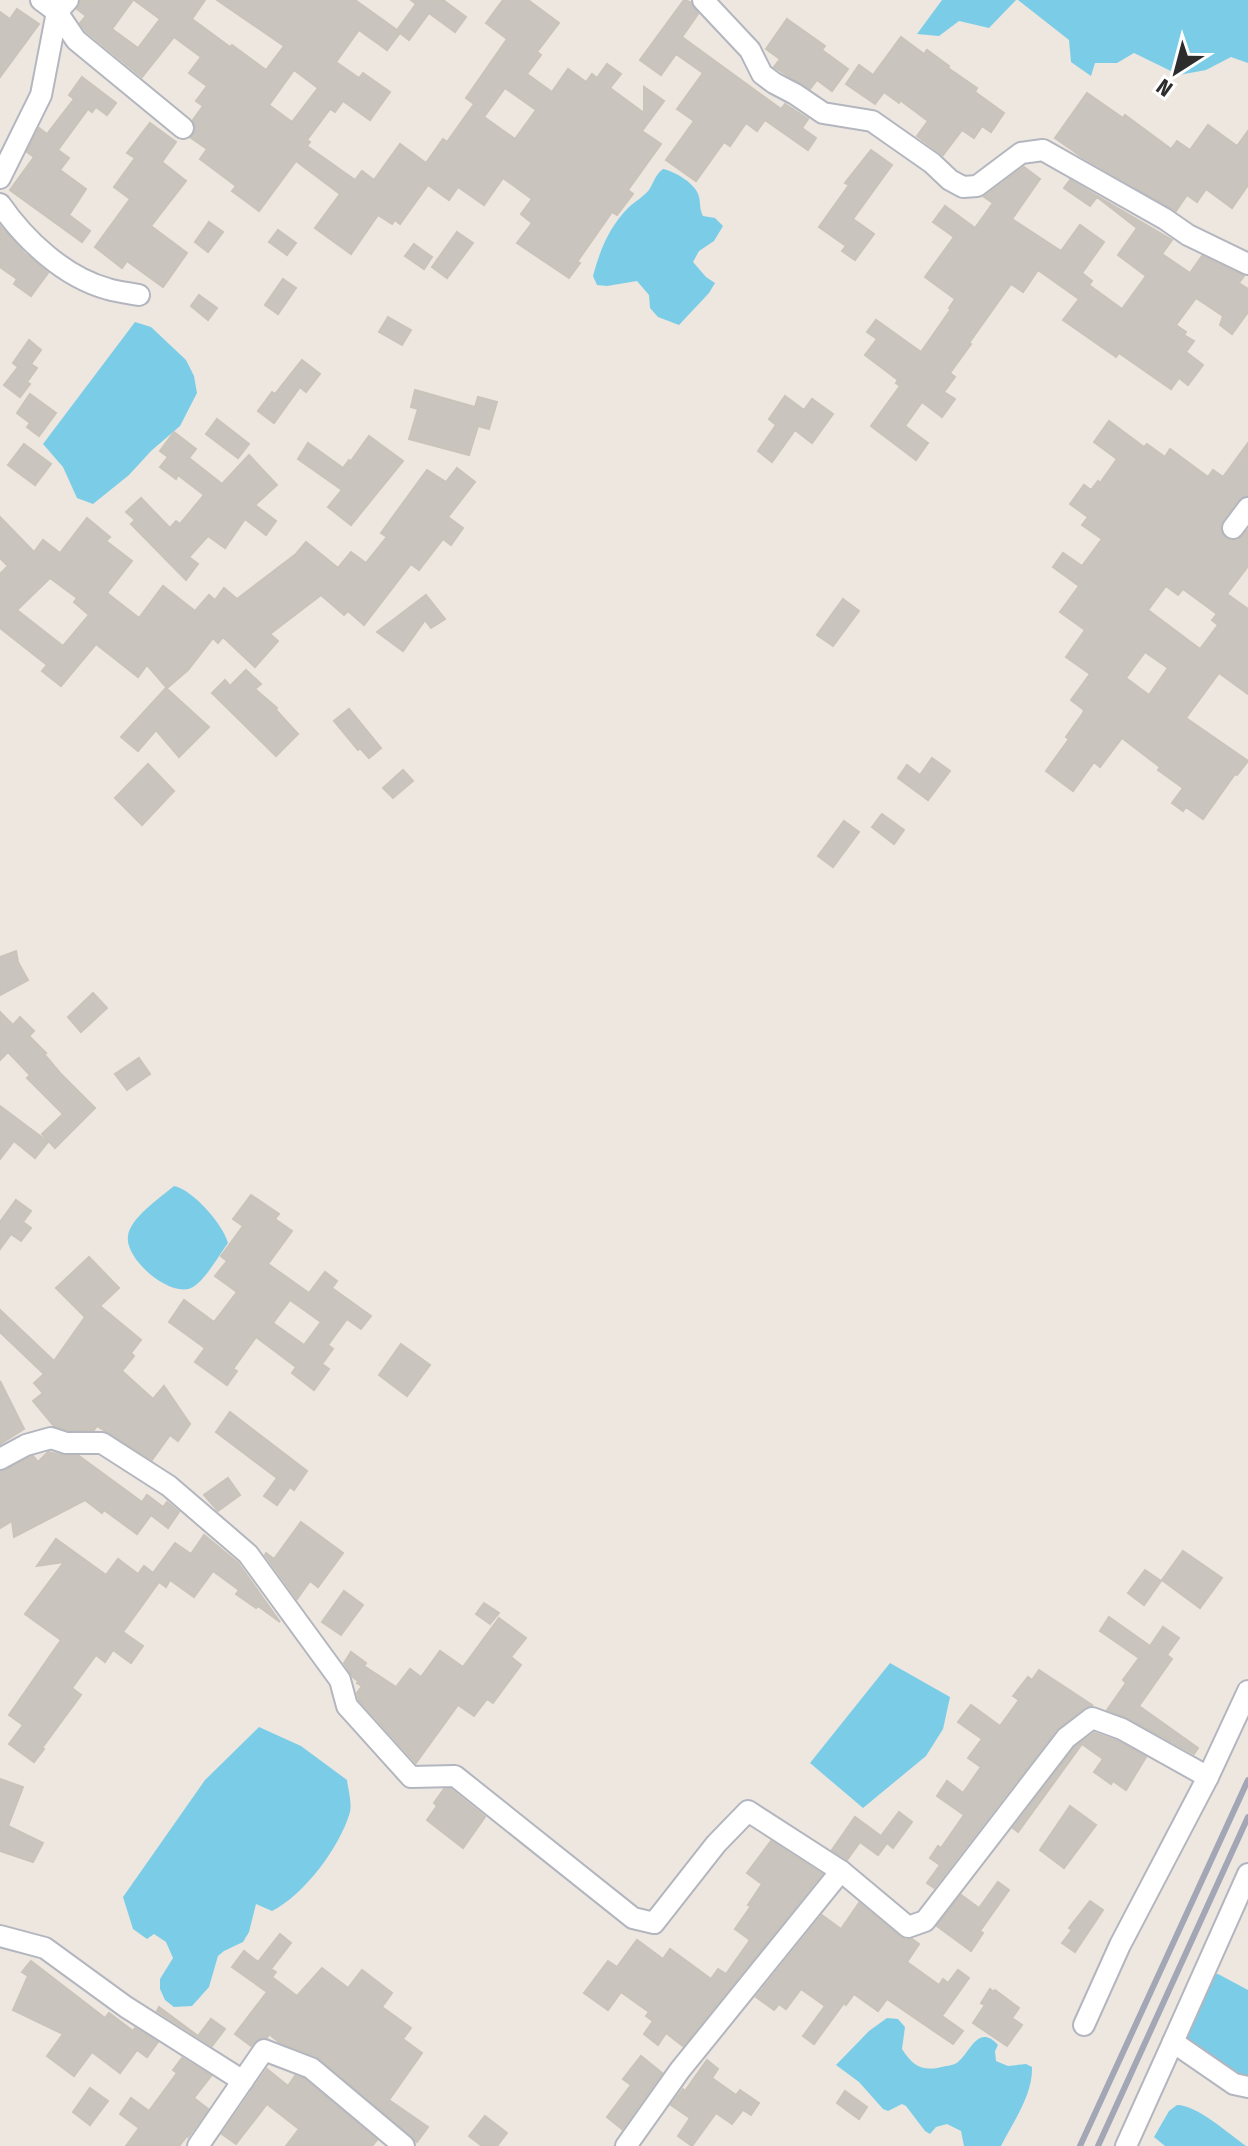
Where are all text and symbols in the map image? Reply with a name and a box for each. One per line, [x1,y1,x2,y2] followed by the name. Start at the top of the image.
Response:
[1136,32,1216,112] north arrow
[1151,73,1178,103] text: N

